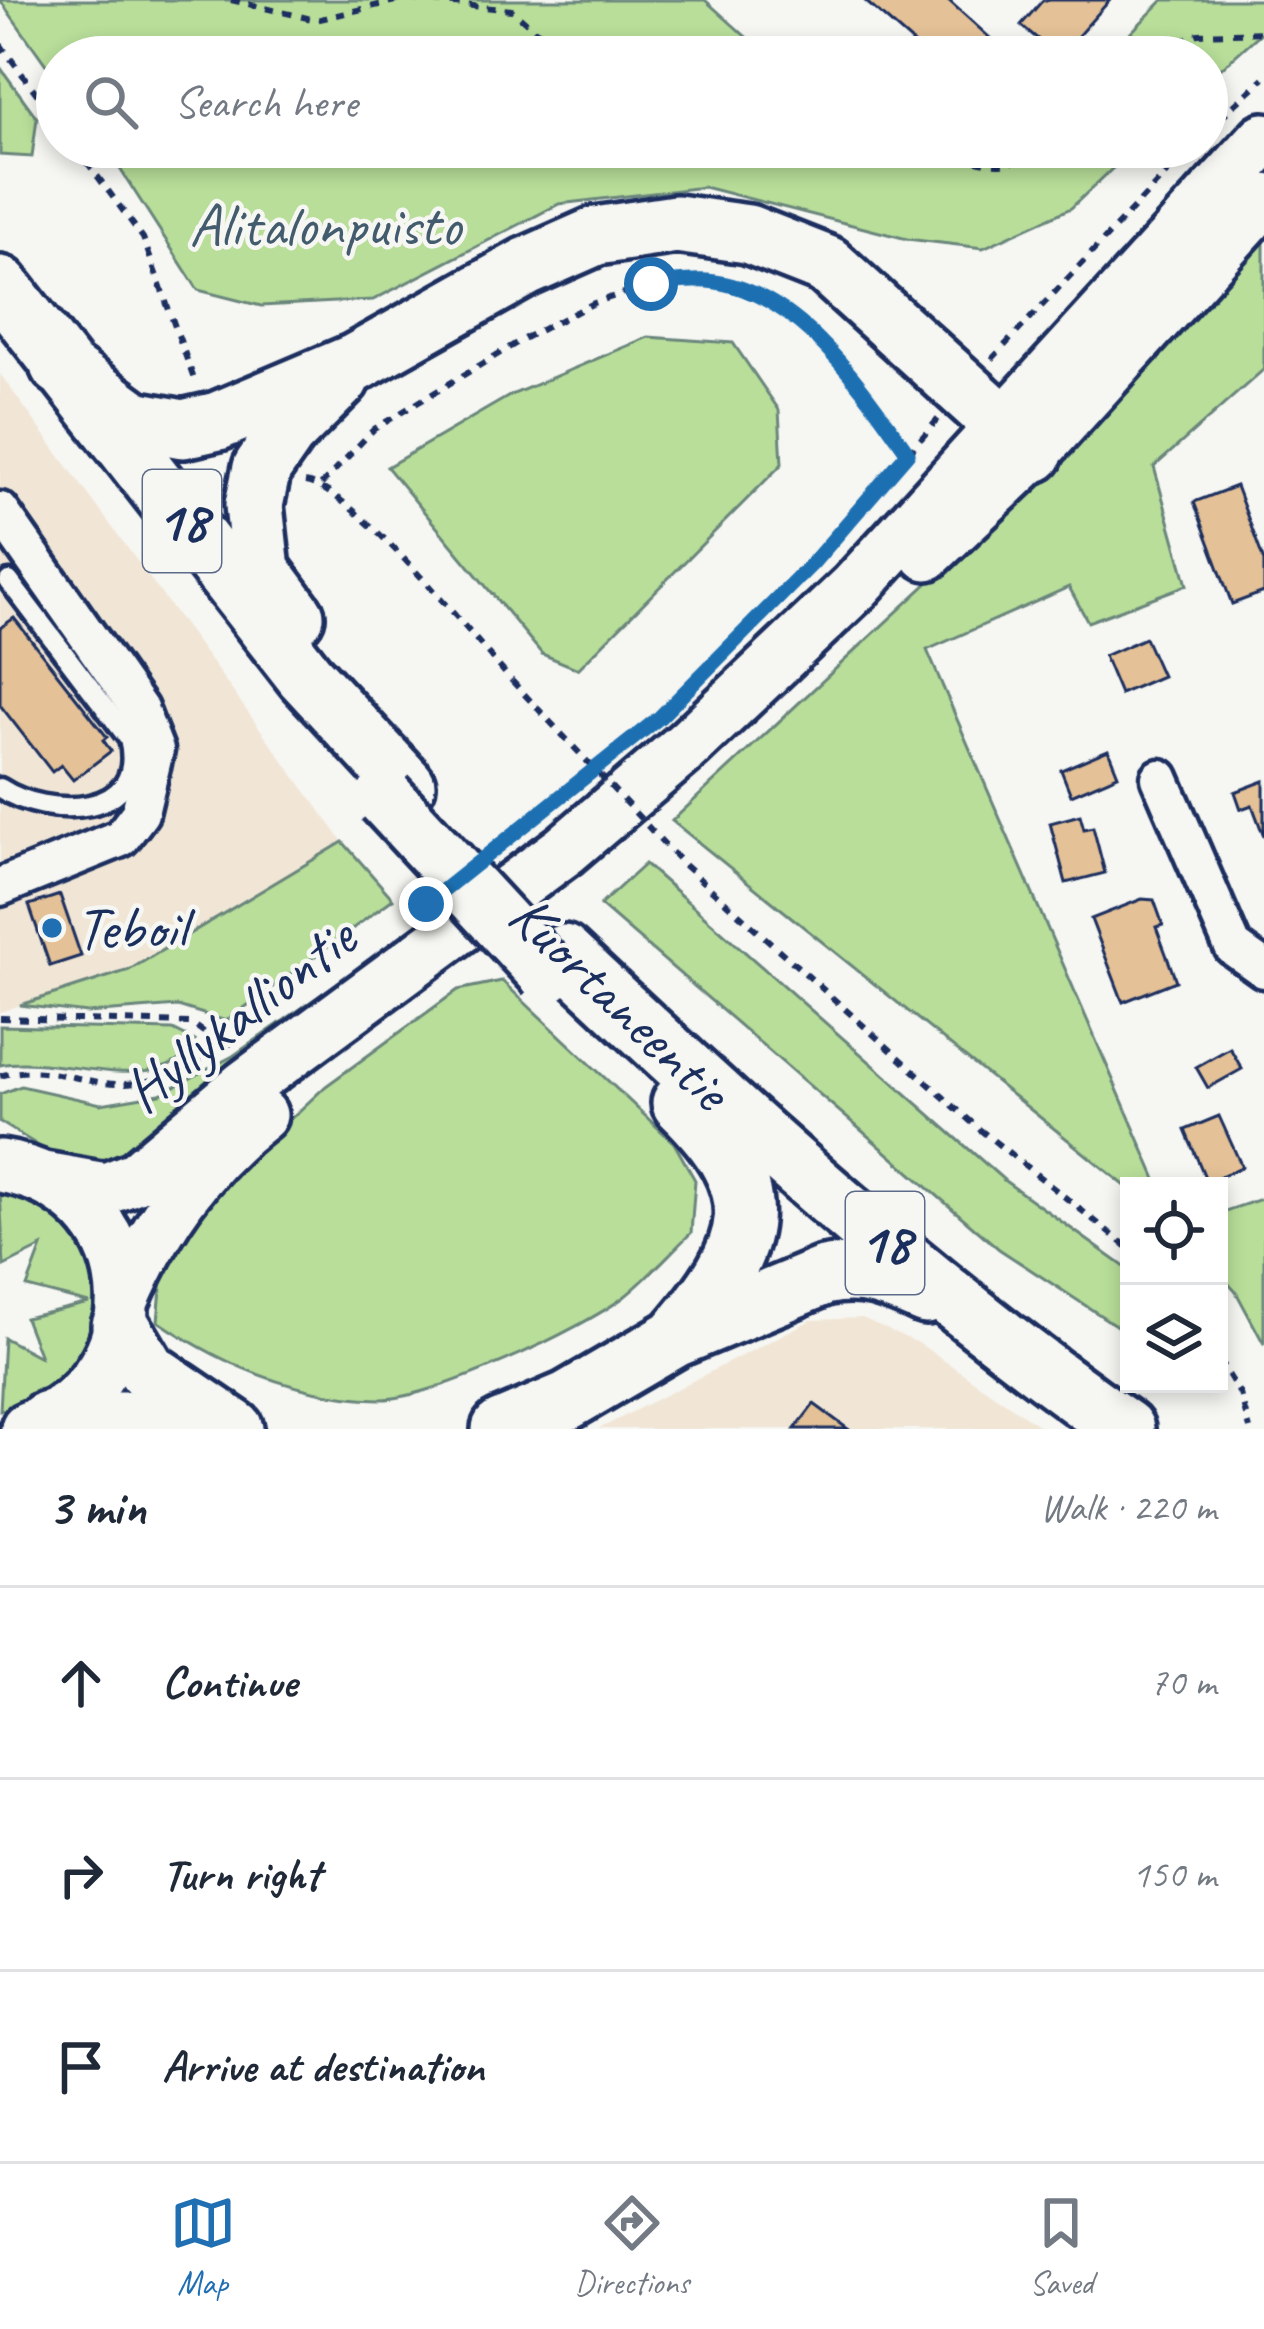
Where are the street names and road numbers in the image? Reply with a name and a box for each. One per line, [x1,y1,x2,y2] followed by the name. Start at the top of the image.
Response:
[143,470,221,572] road number: 18
[493,878,750,1129] street label: Kuortaneentie
[108,898,373,1128] street label: Hyllykalliontie
[846,1192,924,1294] road number: 18

